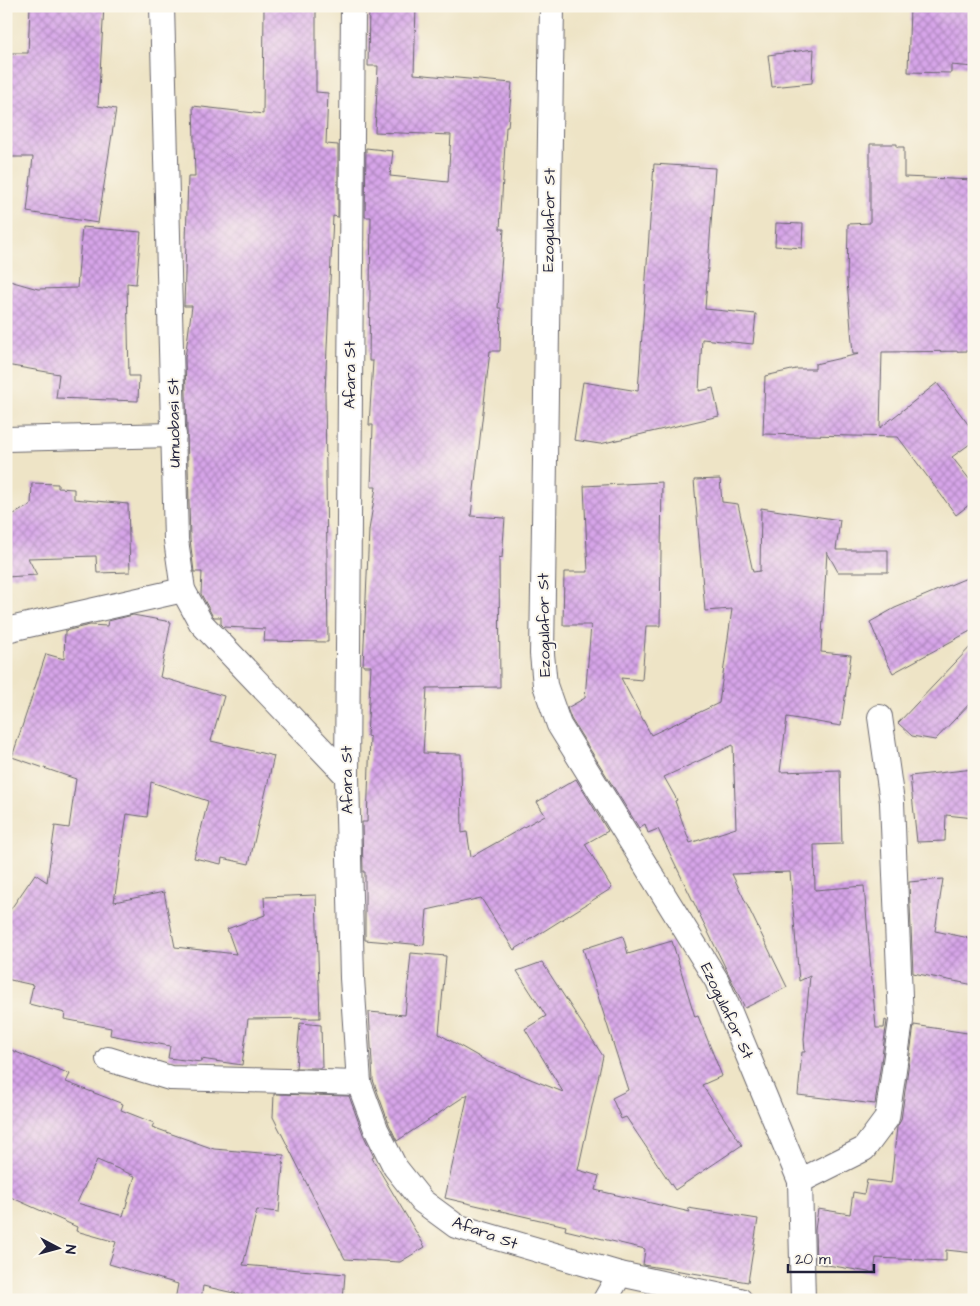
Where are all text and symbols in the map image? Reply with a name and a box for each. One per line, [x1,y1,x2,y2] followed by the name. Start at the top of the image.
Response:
[537,167,562,272] street label: Ezogulafor St
[339,340,361,409] street label: Afara St
[162,378,186,468] street label: Umuobasi St
[532,572,557,677] street label: Ezogulafor St
[335,745,359,814] street label: Afara St
[694,959,759,1064] street label: Ezogulafor St
[449,1211,521,1255] street label: Afara St
[32,1224,82,1274] north arrow
[788,1241,874,1273] scale bar
[60,1244,80,1255] text: N
[795,1249,831,1270] text: 20 m

